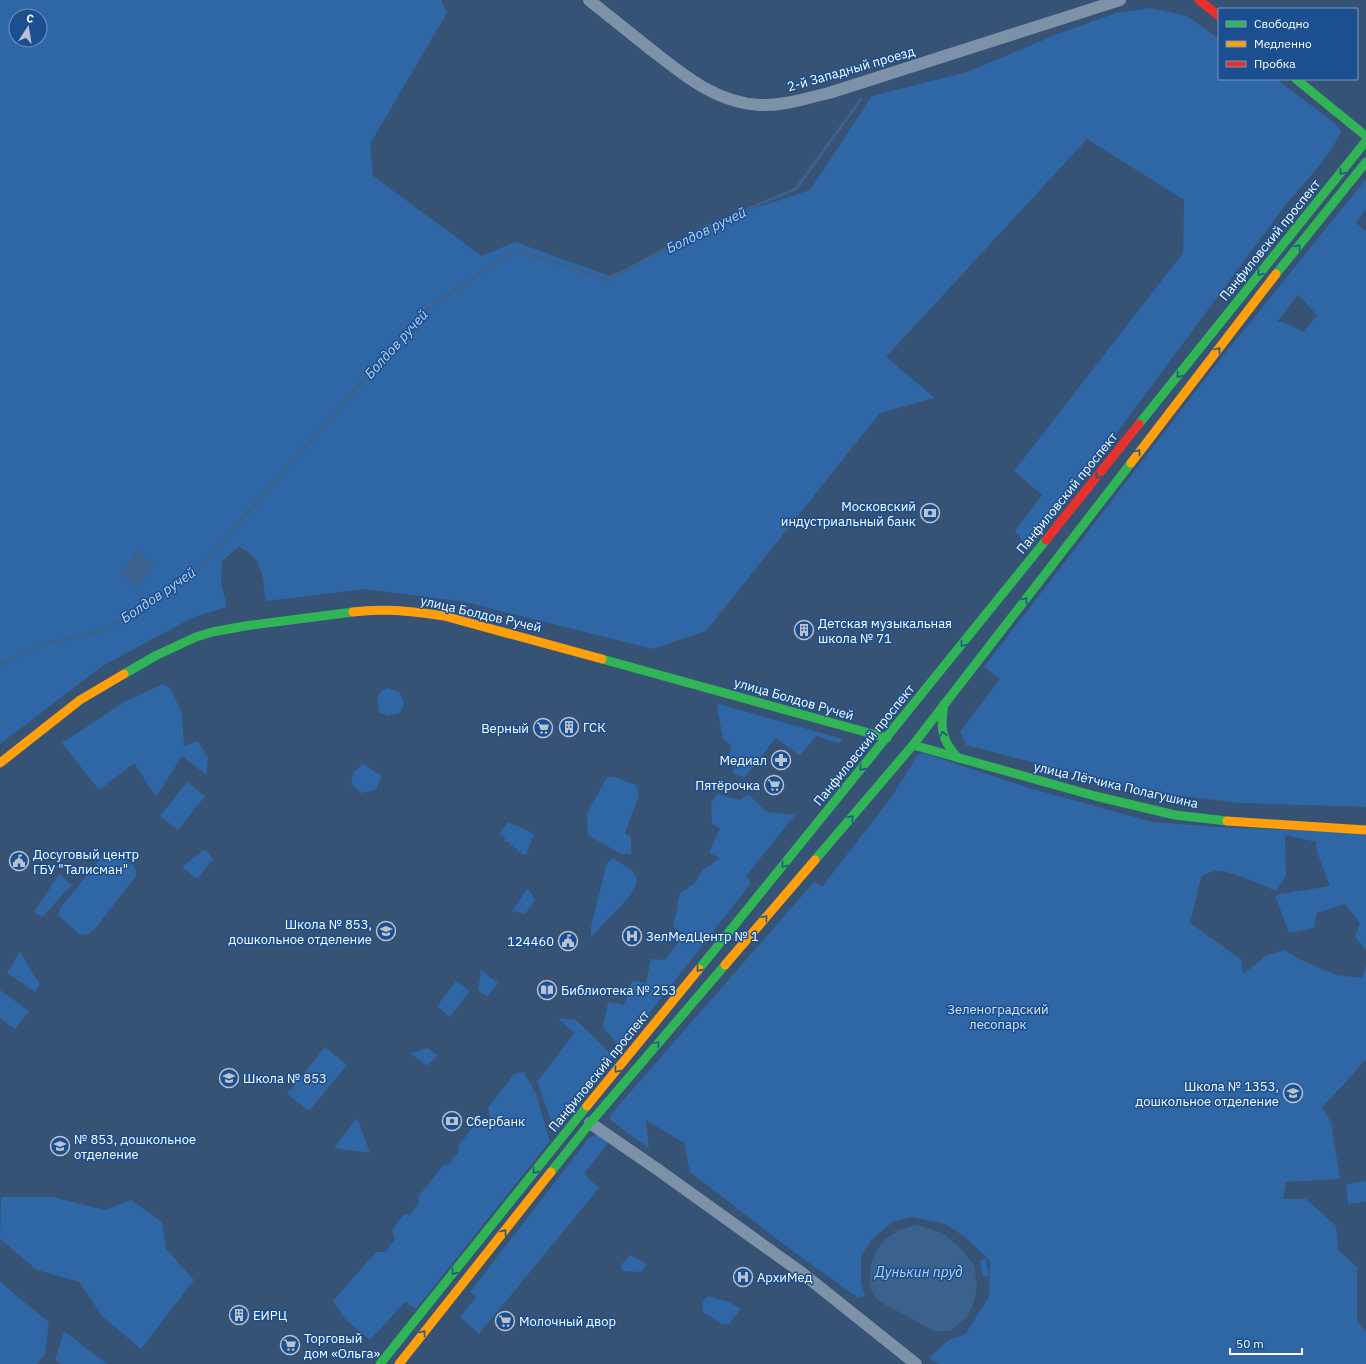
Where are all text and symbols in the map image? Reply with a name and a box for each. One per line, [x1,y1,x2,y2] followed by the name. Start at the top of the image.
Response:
[8,8,48,48] north arrow
[1218,8,1358,80] legend
[25,11,35,26] text: С
[1254,16,1310,31] text: Свободно
[1254,36,1312,51] text: Медленно
[785,43,917,95] street label: 2-й Западный проезд
[1254,56,1296,71] text: Пробка
[1340,167,1347,174] one-way arrow
[1216,176,1324,304] street label: Панфиловский проспект
[663,203,749,257] water label: Болдов ручей
[1293,245,1300,252] one-way arrow
[1258,269,1265,276] one-way arrow
[360,306,432,382] water label: Болдов ручей
[1213,347,1220,354] one-way arrow
[1177,370,1184,377] one-way arrow
[1013,429,1121,557] street label: Панфиловский проспект
[1134,450,1141,457] one-way arrow
[1095,471,1102,478] one-way arrow
[781,498,916,530] place label: Московский индустриальный банк
[919,502,941,524] bank icon: Московский индустриальный банк
[117,563,199,627] water label: Болдов ручей
[419,592,543,636] street label: улица Болдов Ручей
[1020,597,1027,604] one-way arrow
[818,615,952,647] place label: Детская музыкальная школа № 71
[793,619,815,641] building icon: Детская музыкальная школа № 71
[961,639,968,646] one-way arrow
[732,674,856,724] street label: улица Болдов Ручей
[810,681,918,809] street label: Панфиловский проспект
[558,716,580,738] building icon: ГСК
[532,717,554,739] supermarket icon: Верный
[583,719,606,736] place label: ГСК
[481,720,529,737] place label: Верный
[939,730,948,737] one-way arrow
[770,749,792,771] pharmacy icon: Медиал
[719,752,767,769] place label: Медиал
[1032,758,1200,812] street label: улица Лётчика Полагушина
[860,764,867,771] one-way arrow
[763,774,785,796] supermarket icon: Пятёрочка
[695,777,760,794] place label: Пятёрочка
[846,816,853,823] one-way arrow
[33,846,139,878] place label: Досуговый центр ГБУ "Талисман"
[8,850,30,872] public building icon: Досуговый центр ГБУ "Талисман"
[781,860,788,867] one-way arrow
[228,916,372,948] place label: Школа № 853, дошкольное отделение
[760,916,767,923] one-way arrow
[375,920,397,942] school or university icon: Школа № 853, дошкольное отделение
[621,925,643,947] hospital icon: ЗелМедЦентр № 1
[646,928,759,945] place label: ЗелМедЦентр № 1
[557,930,579,952] public building icon: 124460
[507,933,554,950] place label: 124460
[697,964,704,971] one-way arrow
[536,979,558,1001] library icon: Библиотека № 253
[561,982,676,999] place label: Библиотека № 253
[947,1001,1049,1033] park label: Зеленоградский лесопарк
[545,1007,653,1135] street label: Панфиловский проспект
[653,1042,660,1049] one-way arrow
[614,1065,621,1072] one-way arrow
[218,1067,240,1089] school or university icon: Школа № 853
[243,1070,327,1087] place label: Школа № 853
[1135,1078,1279,1110] place label: Школа № 1353, дошкольное отделение
[1282,1082,1304,1104] school or university icon: Школа № 1353, дошкольное отделение
[441,1110,463,1132] bank icon: Сбербанк
[466,1113,525,1130] place label: Сбербанк
[74,1131,196,1163] place label: № 853, дошкольное отделение
[49,1135,71,1157] school or university icon: № 853, дошкольное отделение
[533,1166,540,1173] one-way arrow
[499,1229,506,1236] one-way arrow
[873,1263,963,1281] water label: Дунькин пруд
[732,1266,754,1288] hospital icon: АрхиМед
[452,1268,459,1275] one-way arrow
[757,1269,813,1286] place label: АрхиМед
[228,1304,250,1326] building icon: ЕИРЦ
[253,1307,288,1324] place label: ЕИРЦ
[494,1310,516,1332] supermarket icon: Молочный двор
[519,1313,616,1330] place label: Молочный двор
[304,1330,380,1362] place label: Торговый дом «Ольга»
[1230,1330,1302,1356] scale bar
[418,1331,425,1338] one-way arrow
[279,1334,301,1356] supermarket icon: Торговый дом «Ольга»
[1236,1336,1264,1351] text: 50 m

